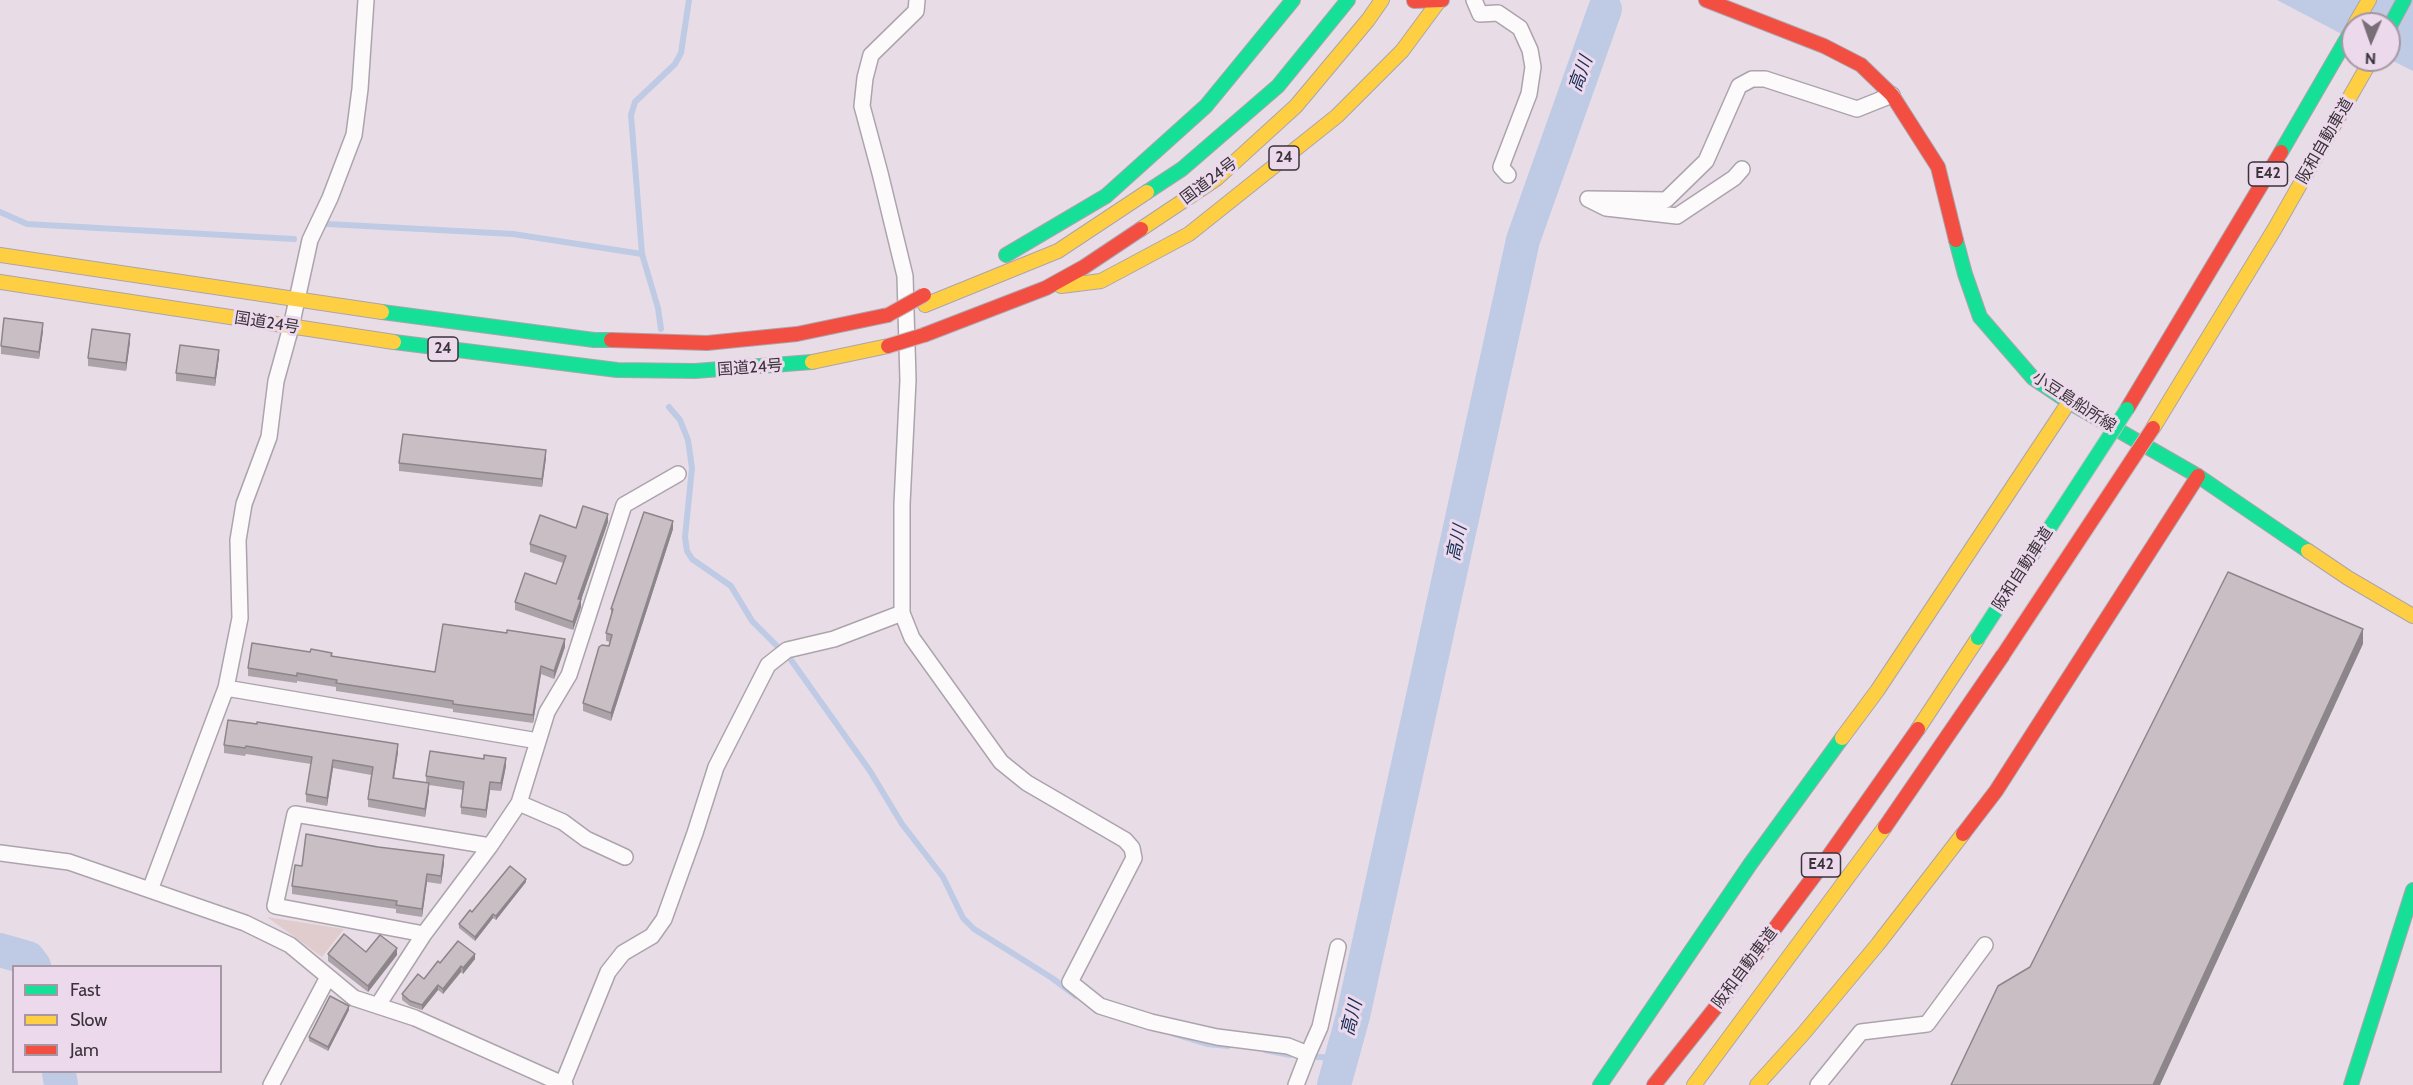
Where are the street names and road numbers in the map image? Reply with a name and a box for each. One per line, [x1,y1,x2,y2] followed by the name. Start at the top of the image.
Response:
[2293,95,2357,187] street label: 阪和自動車道
[1269,146,1299,170] road number: 24
[1177,154,1241,208] street label: 国道24号
[2248,162,2288,186] road number: E42
[233,308,301,338] street label: 国道24号
[428,337,458,361] road number: 24
[717,356,783,380] street label: 国道24号
[2029,368,2119,436] street label: 小豆島船所線
[1989,524,2057,614] street label: 阪和自動車道
[1802,853,1840,877] road number: E42
[1708,924,1782,1012] street label: 阪和自動車道

